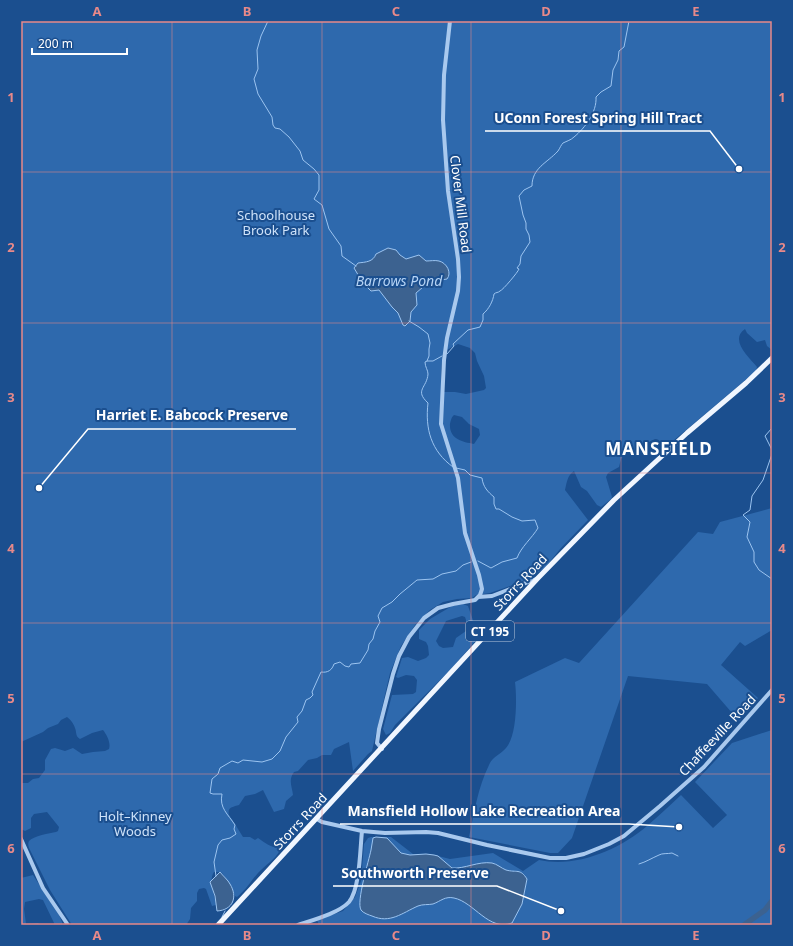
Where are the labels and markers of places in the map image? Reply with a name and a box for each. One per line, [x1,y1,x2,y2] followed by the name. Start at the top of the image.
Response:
[485,105,710,131] callout: UConn Forest Spring Hill Tract
[88,403,296,429] callout: Harriet E. Babcock Preserve
[340,798,629,824] callout: Mansfield Hollow Lake Recreation Area
[333,860,497,886] callout: Southworth Preserve

